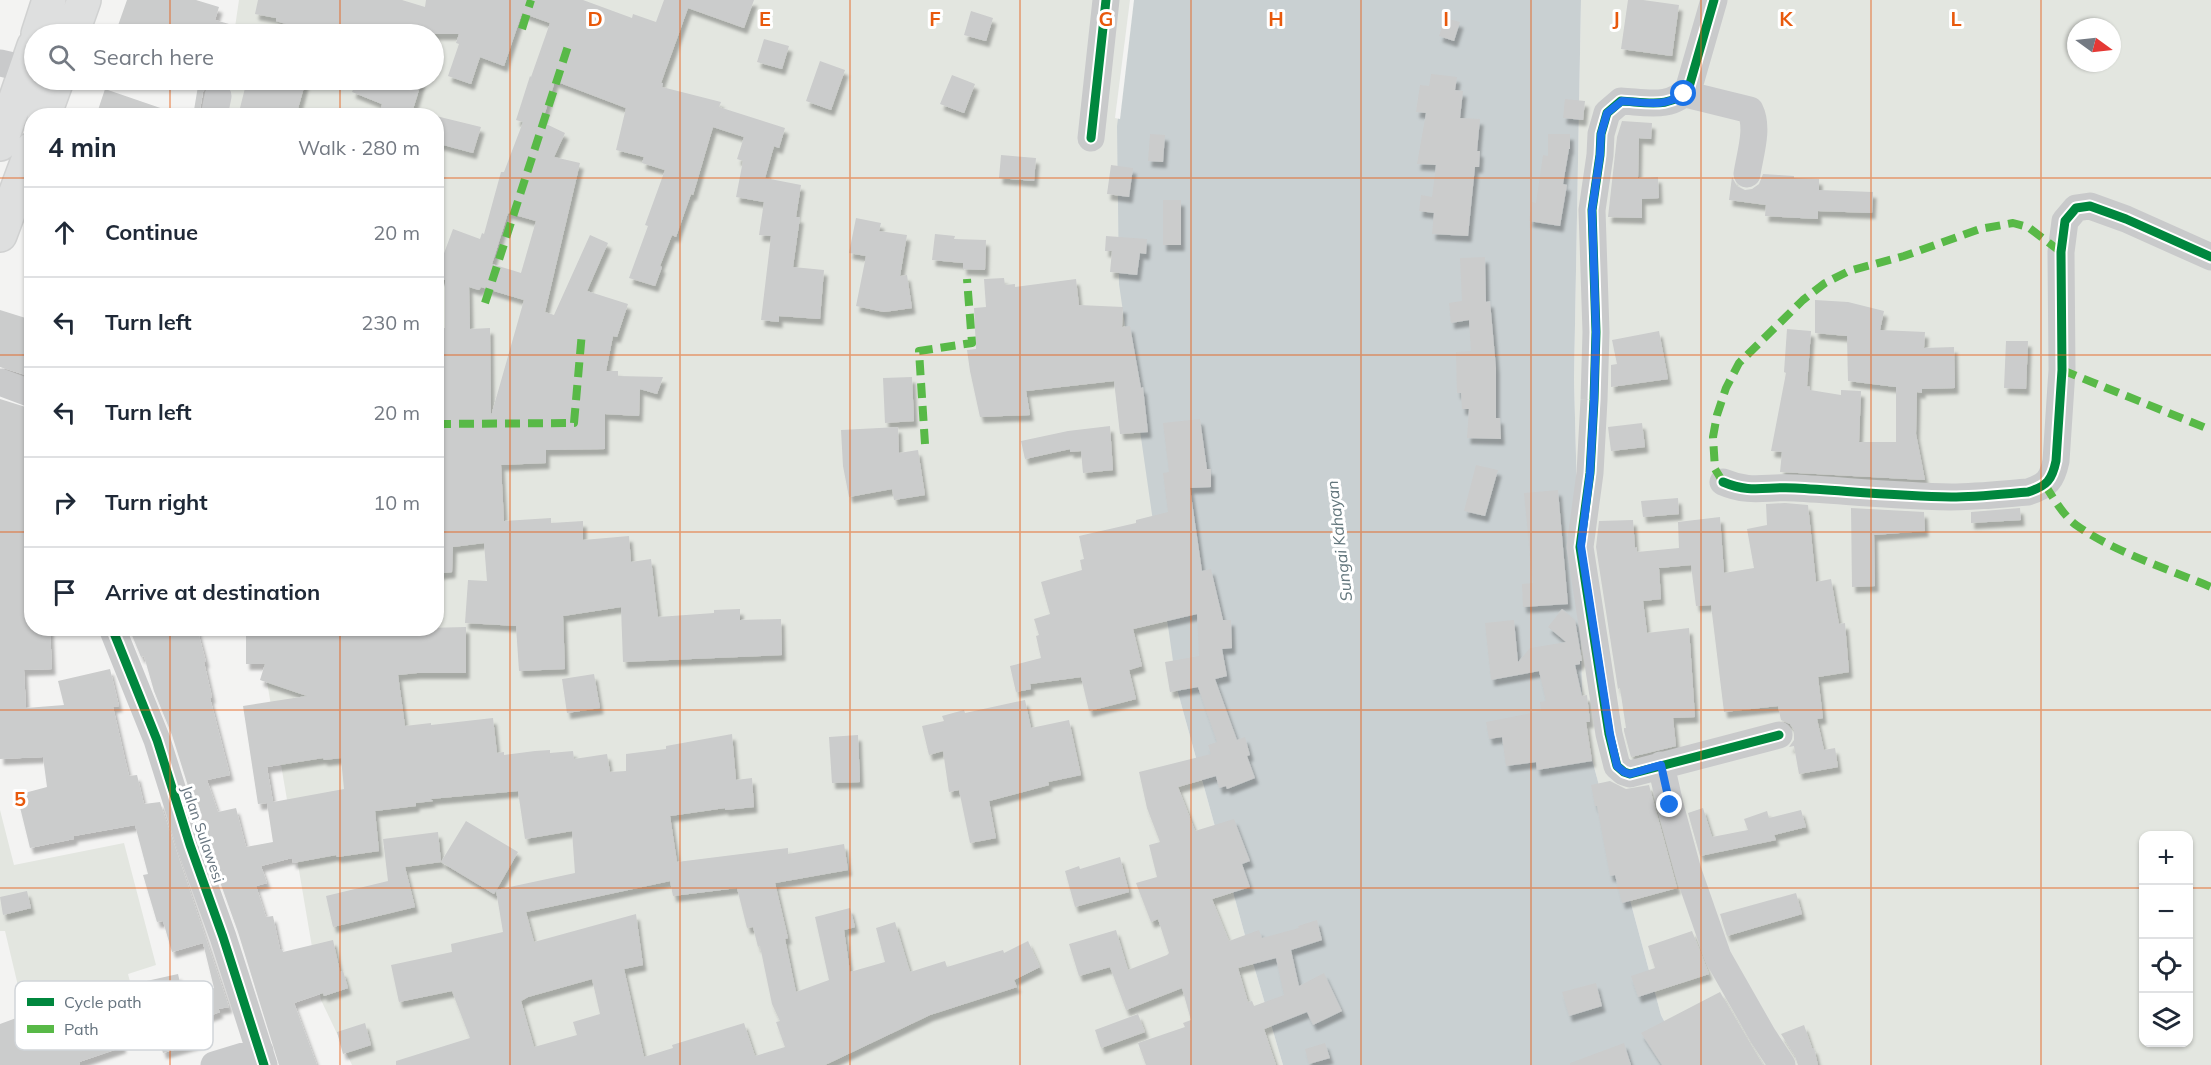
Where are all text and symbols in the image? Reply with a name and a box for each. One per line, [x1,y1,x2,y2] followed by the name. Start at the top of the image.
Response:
[587,6,603,31] text: D
[759,6,771,31] text: E
[929,6,941,31] text: F
[1099,6,1113,31] text: G
[1268,6,1284,31] text: H
[1443,6,1449,31] text: I
[1612,6,1620,31] text: J
[1779,6,1793,31] text: K
[1950,6,1962,31] text: L
[2067,18,2121,72] north arrow
[24,24,444,90] search box
[45,41,78,74] icon: search
[93,43,214,71] text: Search here
[1670,80,1696,106] route start
[48,131,117,164] text: 4 min
[298,135,420,160] text: Walk · 280 m
[48,216,81,249] icon: ahead
[105,218,198,246] text: Continue
[373,220,420,245] text: 20 m
[48,306,81,339] icon: left
[105,308,192,336] text: Turn left
[361,310,420,335] text: 230 m
[48,396,81,429] icon: left
[105,398,192,426] text: Turn left
[373,400,420,425] text: 20 m
[1322,479,1356,603] water label: Sungai Kahayan
[48,486,81,519] icon: right
[105,488,208,516] text: Turn right
[373,490,420,515] text: 10 m
[48,576,81,609] icon: arrive
[105,578,320,606] text: Arrive at destination
[177,783,229,885] street label: Jalan Sulawesi
[14,786,26,811] text: 5
[1656,791,1682,817] route end
[2139,831,2193,1047] map controls
[2139,831,2193,885] button: +
[2139,885,2193,939] button: −
[2139,939,2193,993] button: locate
[15,981,213,1050] legend
[64,992,142,1012] text: Cycle path
[2139,993,2193,1047] button: layers
[64,1019,99,1039] text: Path

